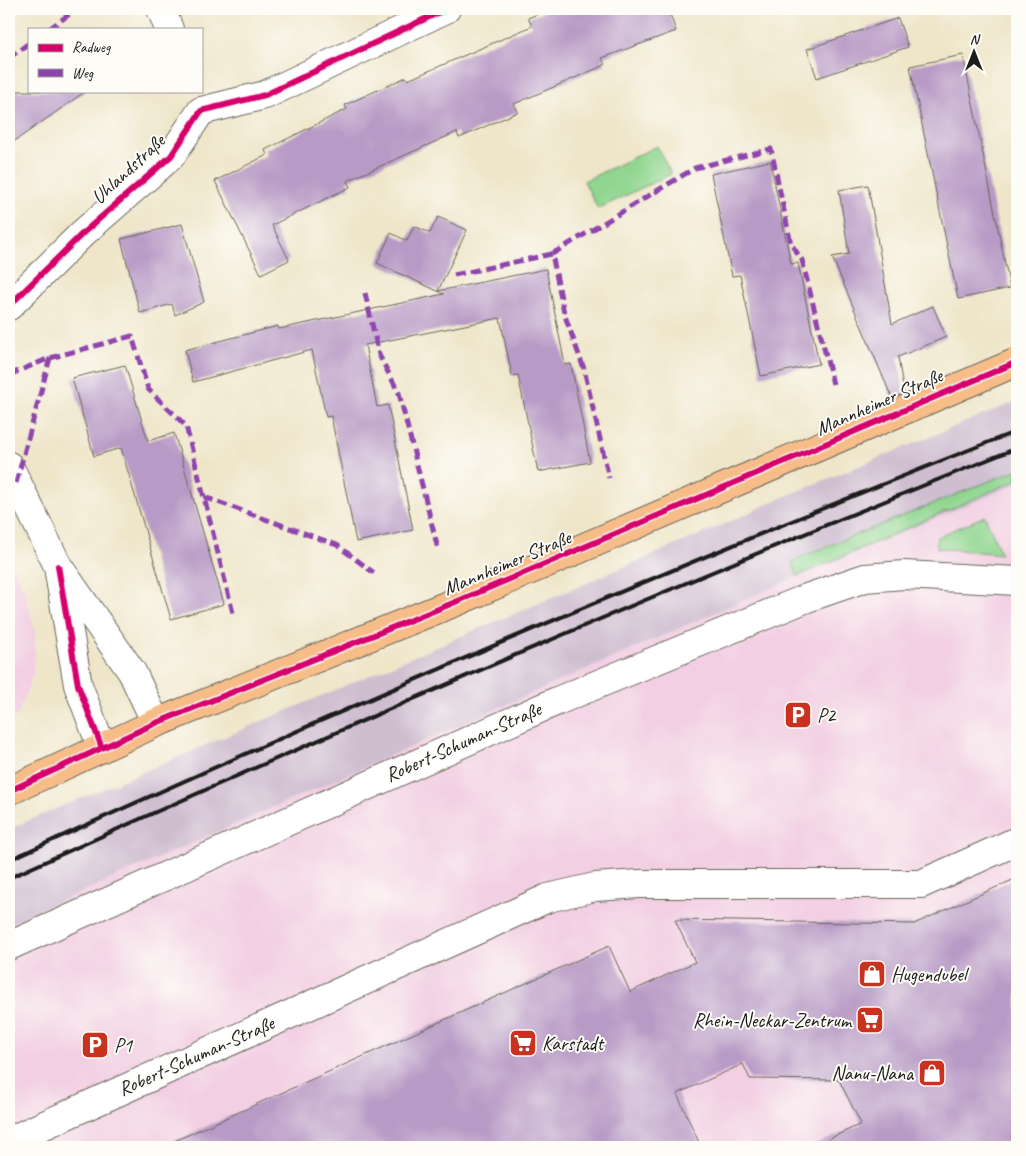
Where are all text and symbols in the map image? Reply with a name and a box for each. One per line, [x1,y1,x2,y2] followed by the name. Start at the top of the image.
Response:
[28,28,202,92] legend
[948,28,998,78] north arrow
[970,31,981,48] text: N
[72,38,112,57] text: Radweg
[72,64,94,83] text: Weg
[86,128,171,209] street label: Uhlandstraße
[812,362,948,441] street label: Mannheimer Straße
[439,524,576,601] street label: Mannheimer Straße
[381,696,546,788] street label: Robert-Schuman-Straße
[783,700,813,730] parking icon: P2
[817,703,837,728] place label: P2
[857,959,887,989] shop icon: Hugendubel
[891,962,970,987] place label: Hugendubel
[855,1005,885,1035] supermarket icon: Rhein-Neckar-Zentrum
[693,1008,853,1033] place label: Rhein-Neckar-Zentrum
[114,1010,279,1102] street label: Robert-Schuman-Straße
[508,1028,538,1058] supermarket icon: Karstadt
[80,1030,110,1060] parking icon: P1
[542,1031,605,1056] place label: Karstadt
[114,1033,133,1058] place label: P1
[917,1058,947,1088] shop icon: Nanu-Nana
[832,1061,915,1086] place label: Nanu-Nana

